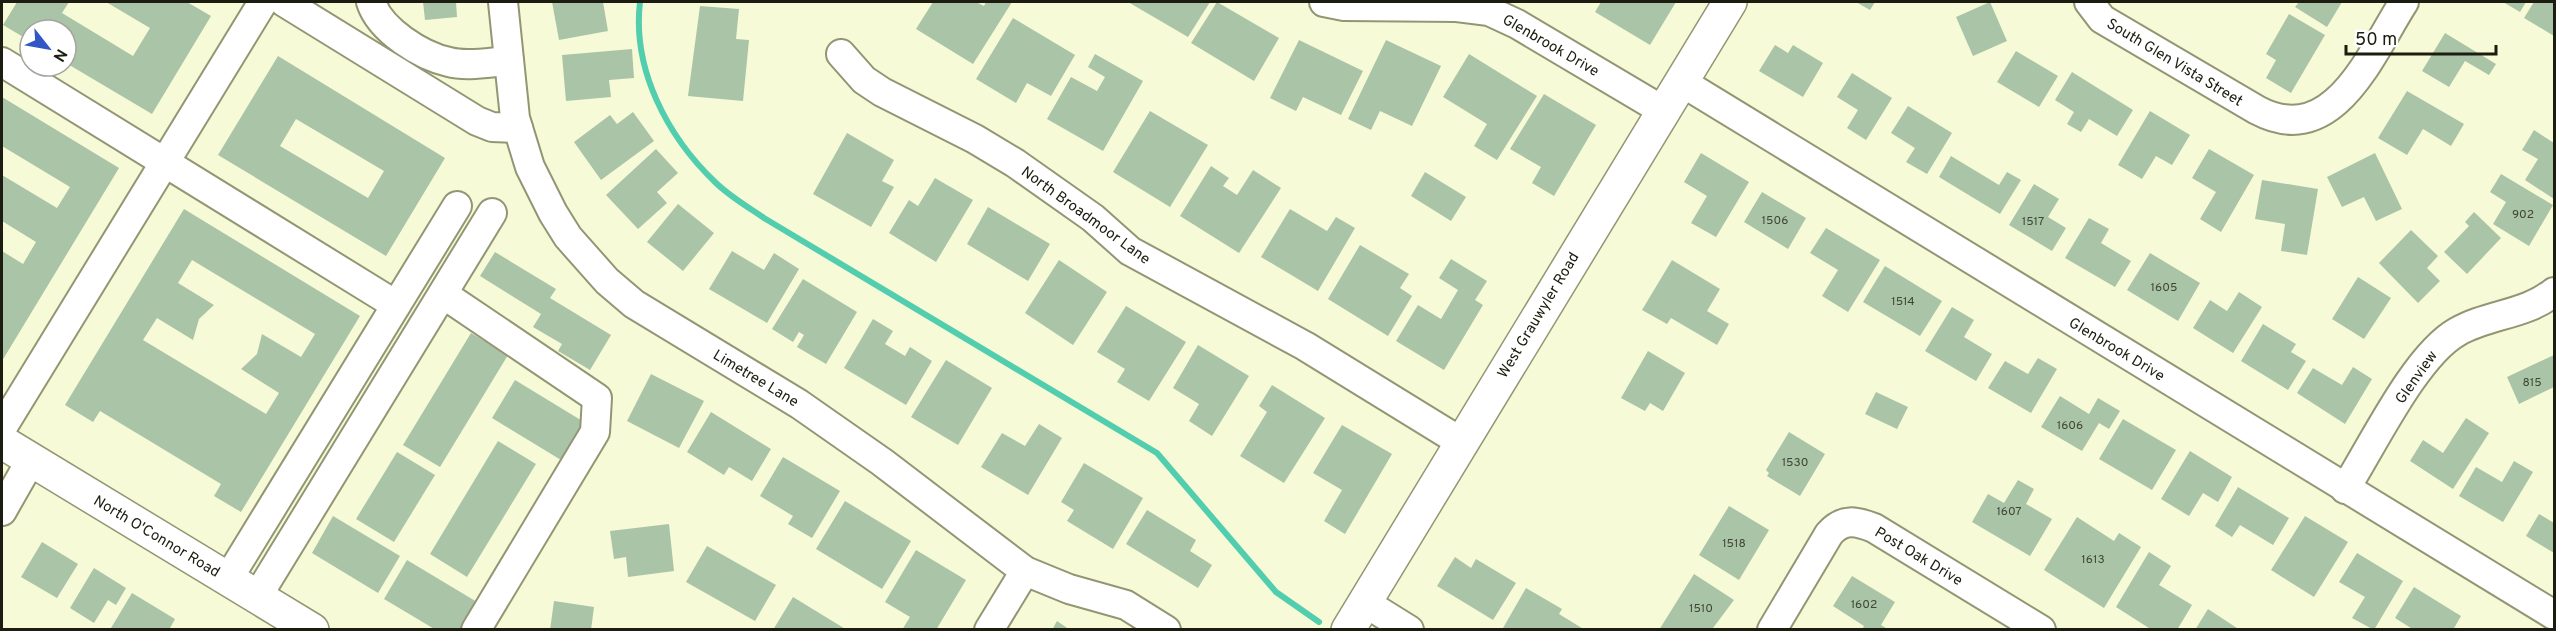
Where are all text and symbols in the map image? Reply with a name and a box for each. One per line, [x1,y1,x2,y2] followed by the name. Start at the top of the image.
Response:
[1498,11,1602,82] street label: Glenbrook Drive
[2103,15,2246,111] street label: South Glen Vista Street
[18,18,78,78] north arrow
[2346,18,2496,56] scale bar
[2355,29,2397,52] text: 50 m
[48,45,71,65] text: N
[1017,163,1153,270] street label: North Broadmoor Lane
[2512,207,2534,223] house number: 902
[1762,213,1788,229] house number: 1506
[2022,214,2044,230] house number: 1517
[1494,249,1584,382] street label: West Grauwyler Road
[2151,280,2177,296] house number: 1605
[1891,294,1915,310] house number: 1514
[2065,314,2168,386] street label: Glenbrook Drive
[709,346,802,412] street label: Limetree Lane
[2392,347,2443,408] street label: Glenview
[2522,375,2542,391] house number: 815
[2057,418,2083,434] house number: 1606
[1782,455,1808,471] house number: 1530
[89,492,223,583] street label: North O'Connor Road
[1996,504,2022,520] house number: 1607
[1871,524,1966,591] street label: Post Oak Drive
[1722,536,1746,552] house number: 1518
[2081,552,2105,568] house number: 1613
[1851,597,1877,613] house number: 1602
[1689,601,1713,617] house number: 1510

